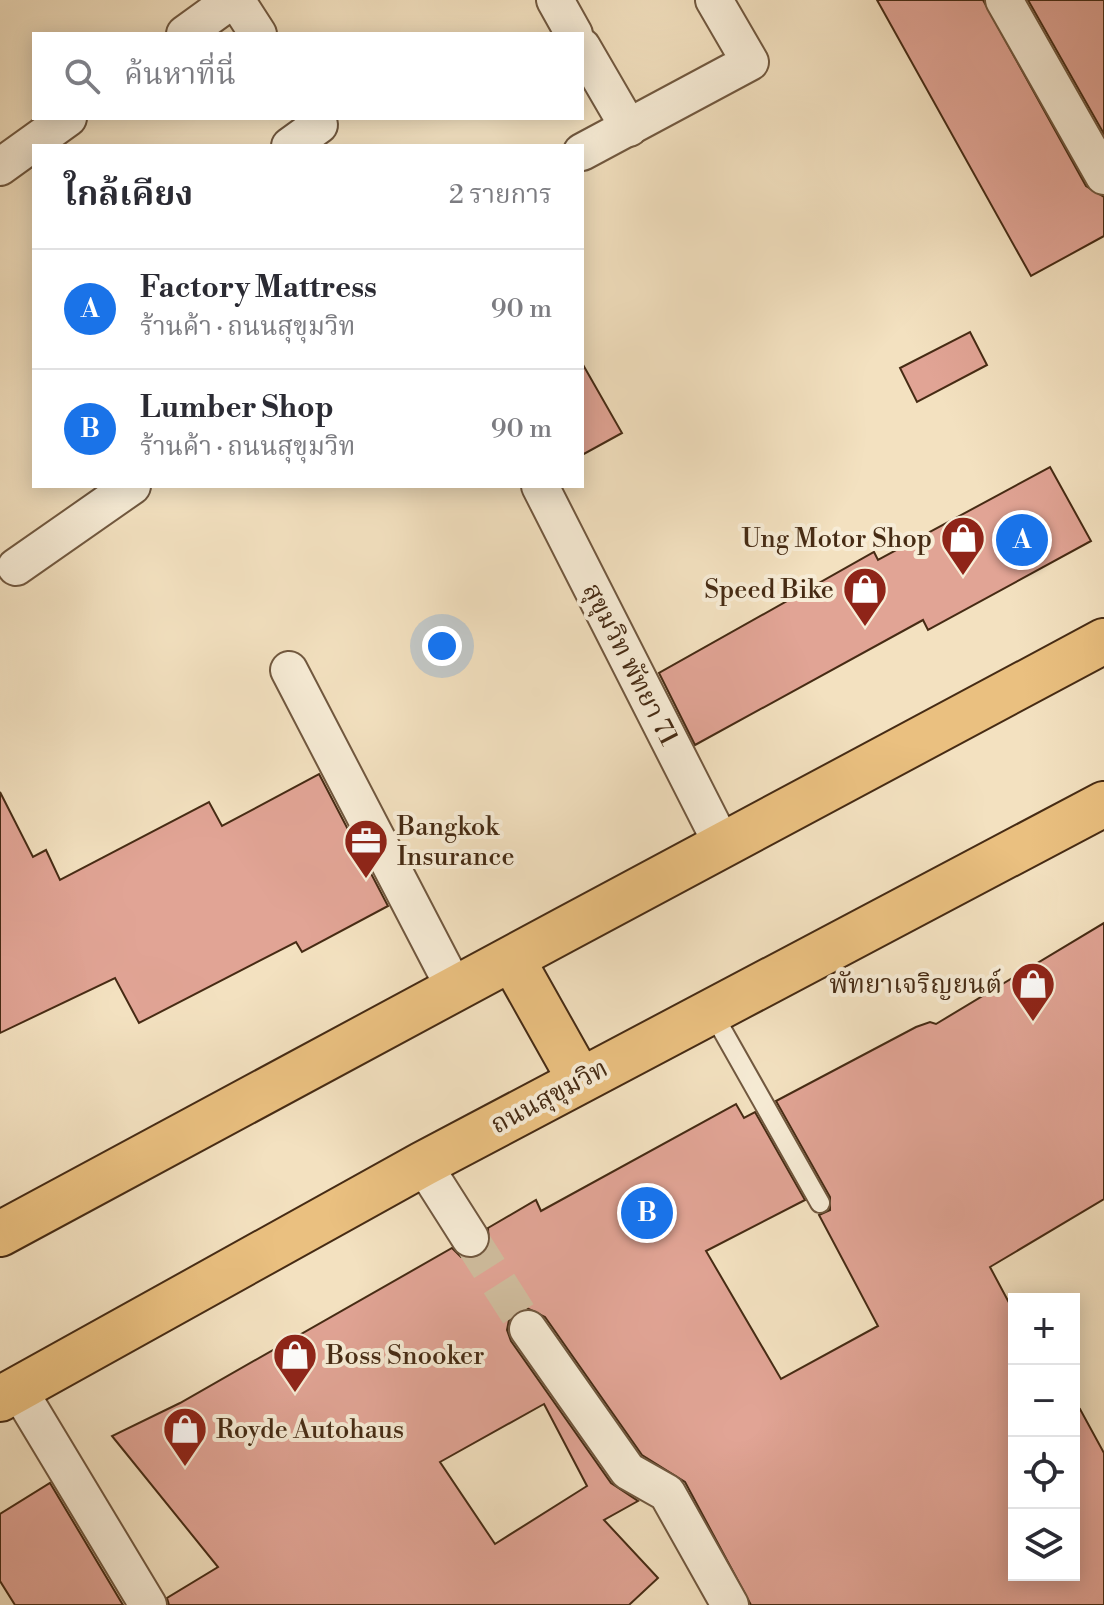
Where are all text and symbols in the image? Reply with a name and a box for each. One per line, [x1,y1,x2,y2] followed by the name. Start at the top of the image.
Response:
[32,32,584,120] search box
[60,54,104,98] icon: search
[124,56,236,94] text: ค้นหาที่นี่
[64,174,193,216] text: ใกล้เคียง
[449,179,552,211] text: 2 รายการ
[140,269,377,307] text: Factory Mattress
[81,293,99,325] text: A
[491,293,552,325] text: 90 m
[140,311,355,343] text: ร้านค้า · ถนนสุขุมวิท
[140,389,334,427] text: Lumber Shop
[80,413,100,445] text: B
[491,413,552,445] text: 90 m
[140,431,355,463] text: ร้านค้า · ถนนสุขุมวิท
[996,510,1048,570] pin: A
[939,514,987,577] shop icon: Ung Motor Shop
[742,523,932,555] place label: Ung Motor Shop
[841,565,889,628] shop icon: Speed Bike
[704,574,834,606] place label: Speed Bike
[575,578,685,751] street label: สุขุมวิท พัทยา 71
[422,626,462,666] your location
[396,811,515,873] place label: Bangkok Insurance
[342,817,390,880] office icon: Bangkok Insurance
[1009,960,1057,1023] shop icon: พัทยาเจริญยนต์
[829,968,1002,1001] place label: พัทยาเจริญยนต์
[485,1053,614,1142] street label: ถนนสุขุมวิท
[621,1183,673,1243] pin: B
[1008,1293,1080,1581] map controls
[1008,1293,1080,1365] button: +
[271,1331,319,1394] shop icon: Boss Snooker
[325,1340,484,1372] place label: Boss Snooker
[1008,1365,1080,1437] button: −
[161,1405,209,1468] shop icon: Royde Autohaus
[216,1414,404,1446] place label: Royde Autohaus
[1008,1437,1080,1509] button: locate
[1008,1509,1080,1581] button: layers

